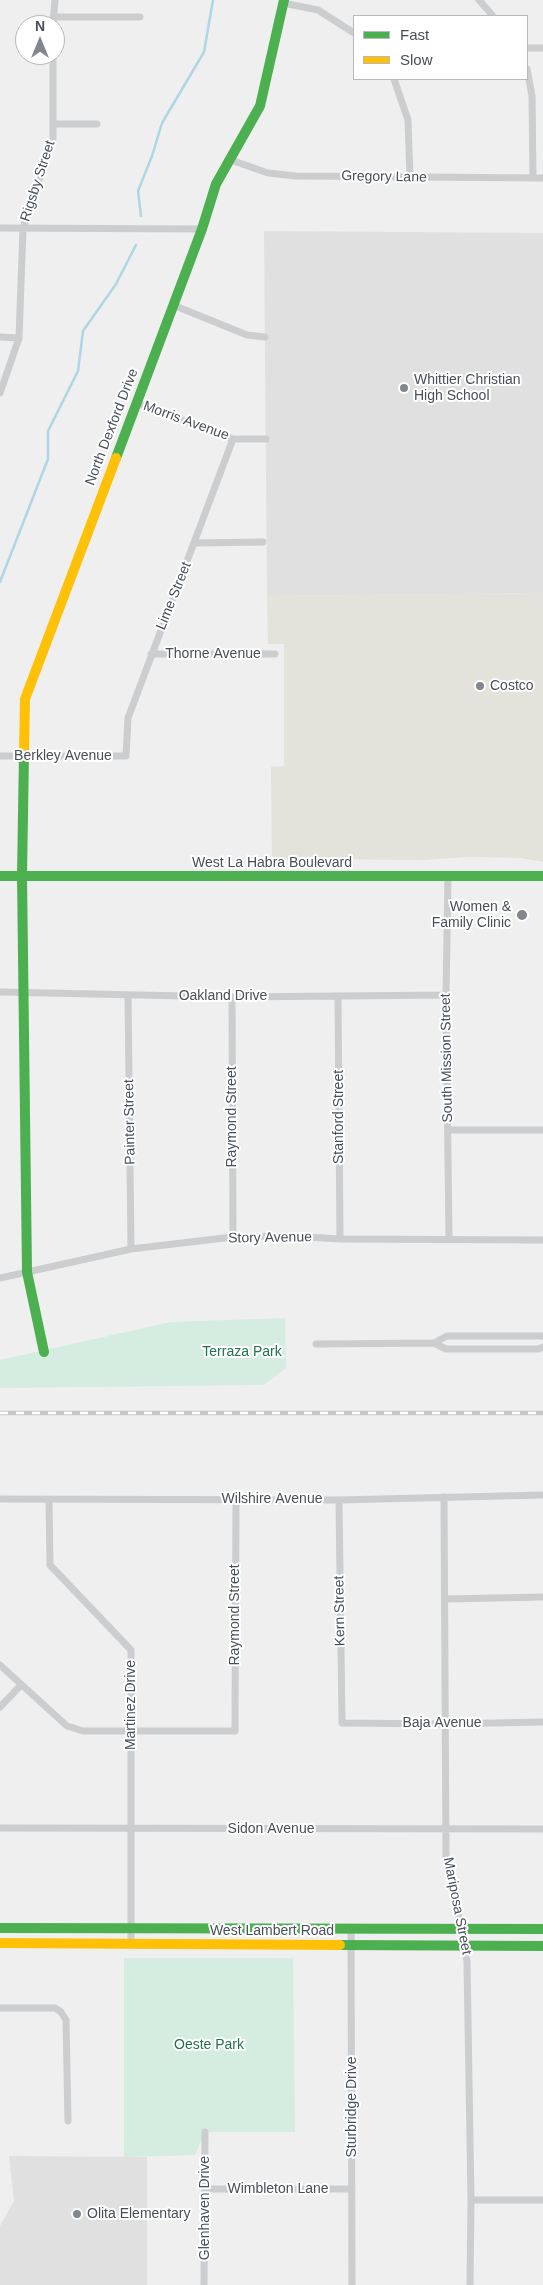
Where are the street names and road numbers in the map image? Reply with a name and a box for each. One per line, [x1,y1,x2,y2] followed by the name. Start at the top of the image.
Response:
[17,138,59,224] street label: Rigsby Street
[341,168,427,186] street label: Gregory Lane
[82,366,142,488] street label: North Dexford Drive
[141,398,231,444] street label: Morris Avenue
[153,560,195,632] street label: Lime Street
[165,646,261,662] street label: Thorne Avenue
[14,748,112,764] street label: Berkley Avenue
[192,855,352,871] street label: West La Habra Boulevard
[179,988,267,1004] street label: Oakland Drive
[437,993,457,1123] street label: South Mission Street
[224,1066,240,1168] street label: Raymond Street
[331,1070,347,1164] street label: Stanford Street
[121,1079,139,1165] street label: Painter Street
[228,1229,312,1247] street label: Story Avenue
[222,1491,322,1507] street label: Wilshire Avenue
[227,1564,243,1666] street label: Raymond Street
[331,1575,349,1647] street label: Kern Street
[123,1660,139,1750] street label: Martinez Drive
[402,1715,482,1731] street label: Baja Avenue
[228,1821,314,1837] street label: Sidon Avenue
[439,1856,475,1956] street label: Mariposa Street
[210,1923,334,1939] street label: West Lambert Road
[344,2056,360,2158] street label: Sturbridge Drive
[197,2156,213,2260] street label: Glenhaven Drive
[227,2181,329,2197] street label: Wimbleton Lane

